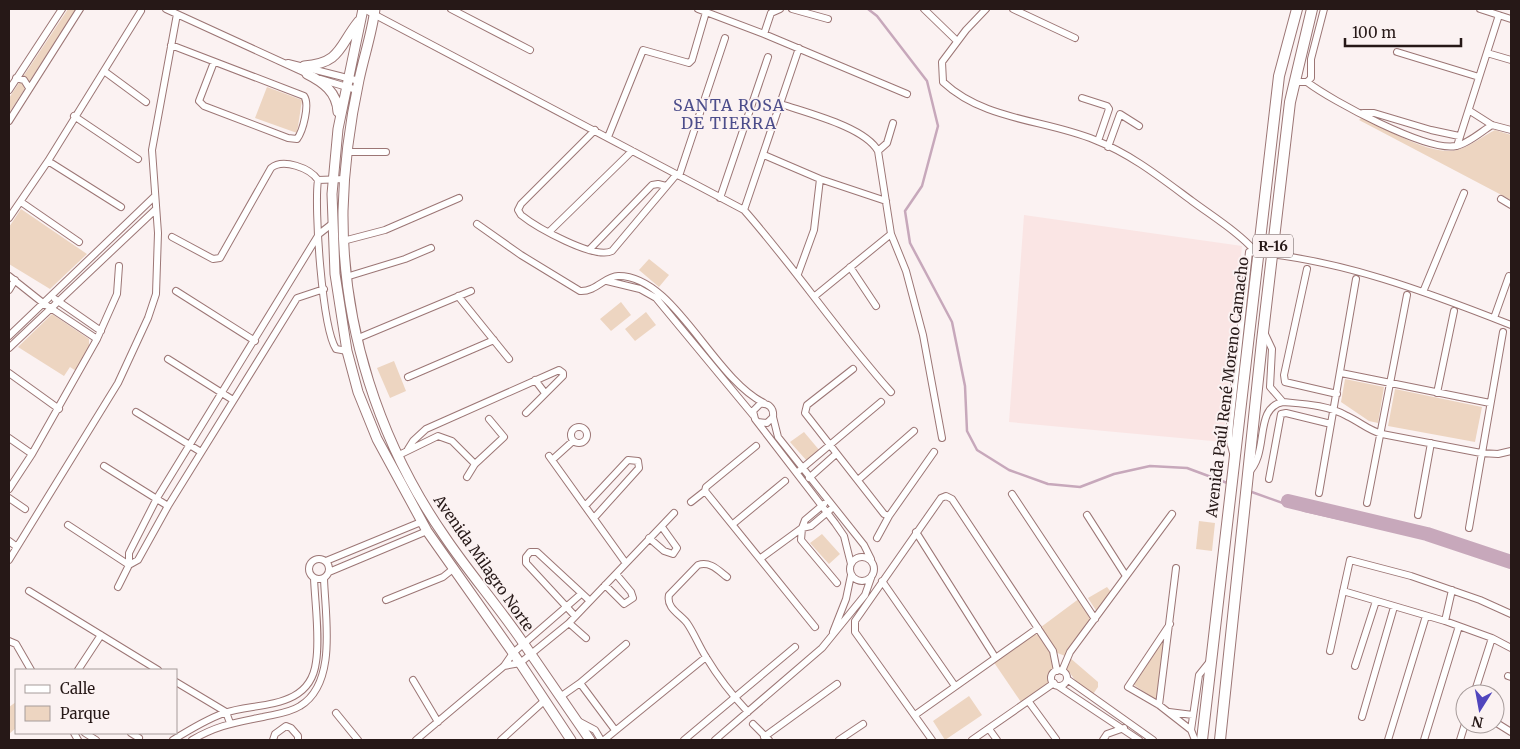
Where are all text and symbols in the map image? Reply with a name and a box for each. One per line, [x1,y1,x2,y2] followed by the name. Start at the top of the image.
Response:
[1345,15,1461,47] scale bar
[1352,23,1396,42] text: 100 m
[673,95,785,133] district label: SANTA ROSA DE TIERRA
[1253,235,1293,258] road number: R-16
[1201,255,1252,519] street label: Avenida Paúl René Moreno Camacho
[429,490,538,635] street label: Avenida Milagro Norte
[15,669,178,734] legend
[60,679,95,698] text: Calle
[1455,684,1505,734] north arrow
[60,704,110,723] text: Parque
[1470,712,1485,732] text: N

